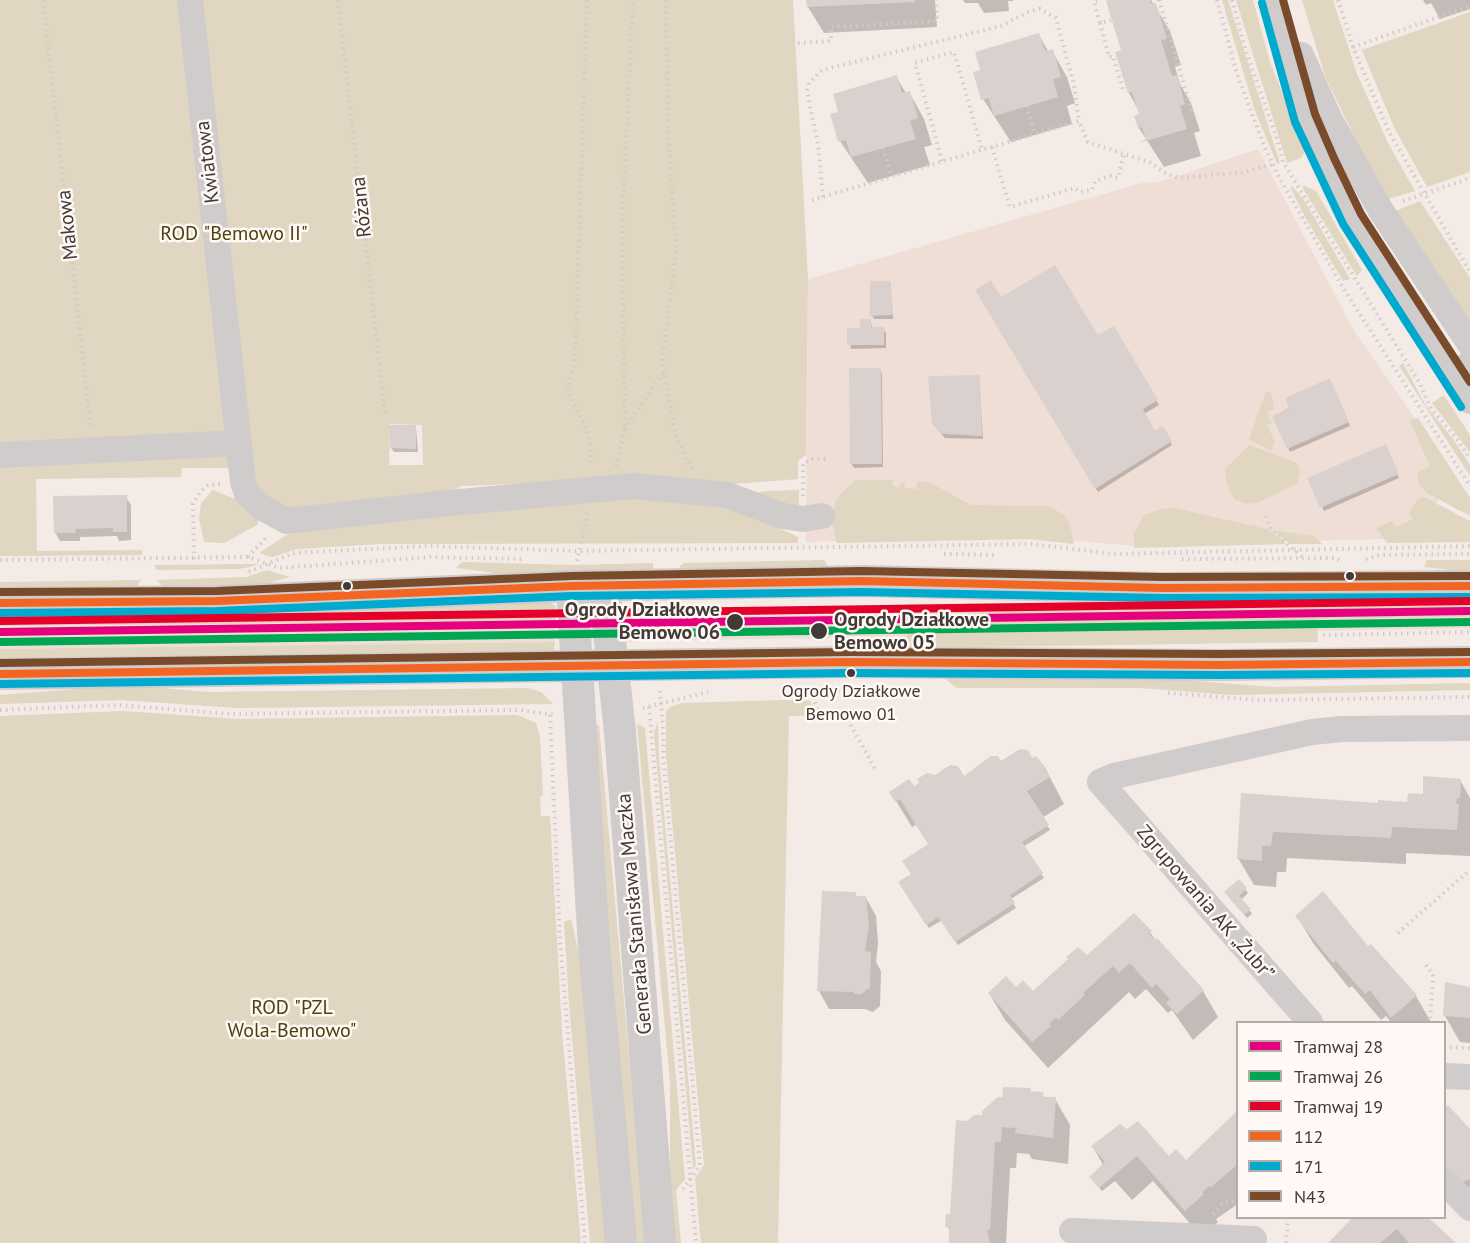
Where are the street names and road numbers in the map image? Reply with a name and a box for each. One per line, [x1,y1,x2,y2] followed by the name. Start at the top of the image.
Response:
[191,119,225,205] street label: Kwiatowa
[347,175,377,239] street label: Różana
[52,189,84,261] street label: Makowa
[613,792,657,1036] street label: Generała Stanisława Maczka
[1131,821,1279,985] street label: Zgrupowania AK „Żubr”

